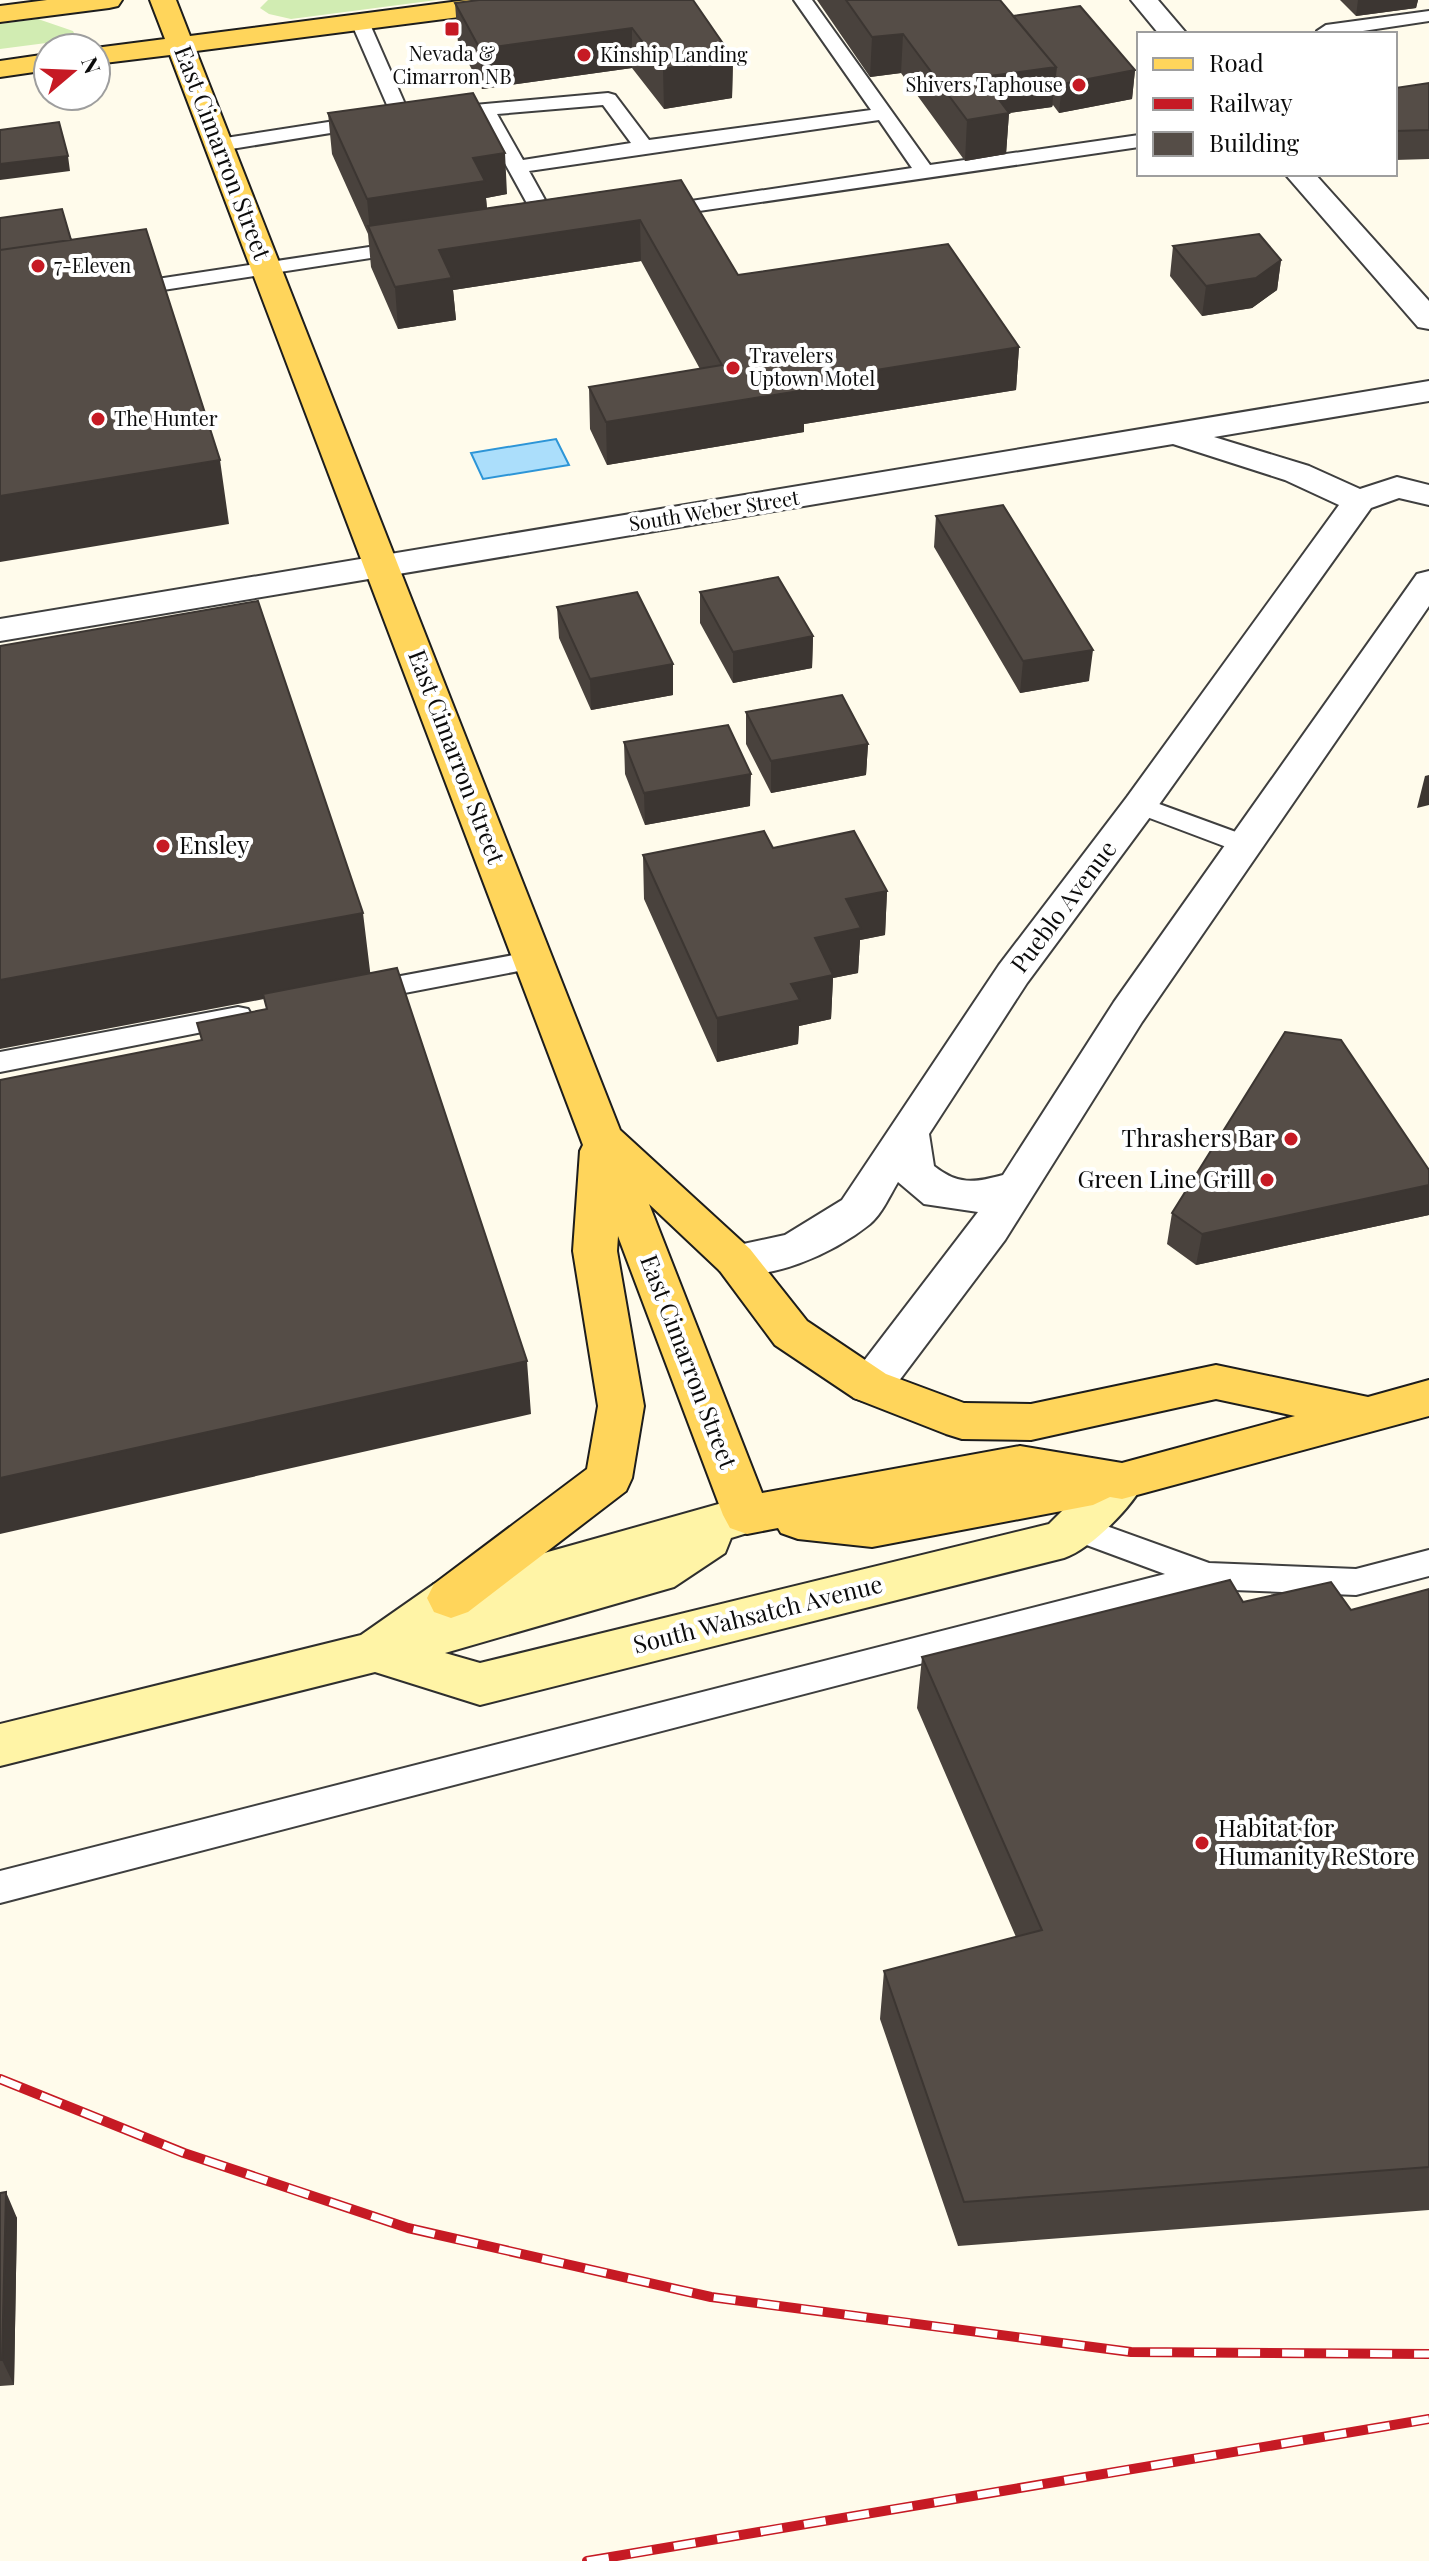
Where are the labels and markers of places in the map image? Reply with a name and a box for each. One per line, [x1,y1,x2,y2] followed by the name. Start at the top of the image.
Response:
[443,20,461,38] marker: Nevada & Cimarron NB
[392,39,512,89] place label: Nevada & Cimarron NB
[600,40,748,67] place label: Kinship Landing
[575,46,593,64] marker: Kinship Landing
[905,70,1063,97] place label: Shivers Taphouse
[1070,76,1088,94] marker: Shivers Taphouse
[54,251,131,278] place label: 7-Eleven
[29,257,47,275] marker: 7-Eleven
[749,341,875,391] place label: Travelers Uptown Motel
[724,359,742,377] marker: Travelers Uptown Motel
[114,404,218,431] place label: The Hunter
[89,410,107,428] marker: The Hunter
[179,828,249,860] place label: Ensley
[154,837,172,855] marker: Ensley
[1122,1121,1275,1153] place label: Thrashers Bar
[1282,1130,1300,1148] marker: Thrashers Bar
[1077,1162,1251,1194] place label: Green Line Grill
[1258,1171,1276,1189] marker: Green Line Grill
[1218,1811,1415,1871] place label: Habitat for Humanity ReStore
[1193,1834,1211,1852] marker: Habitat for Humanity ReStore

